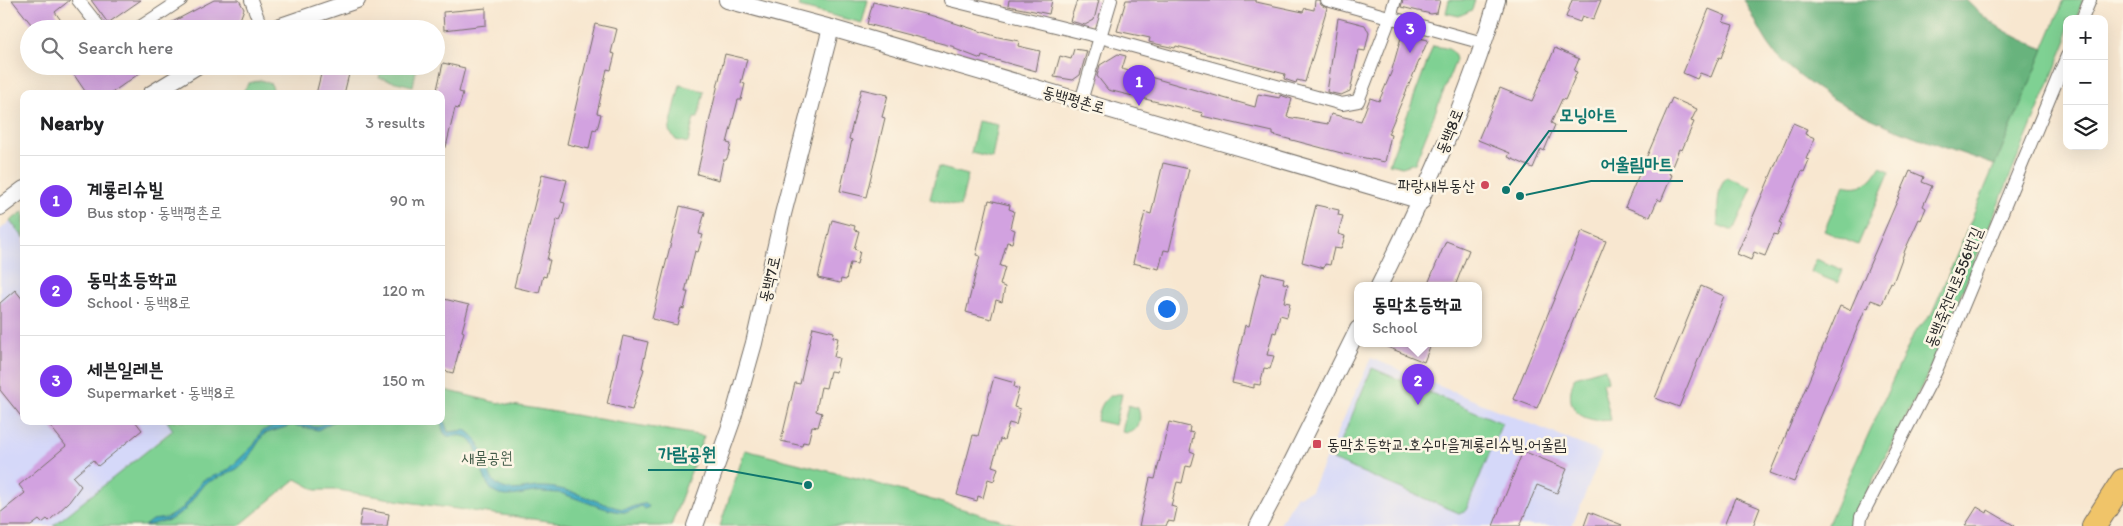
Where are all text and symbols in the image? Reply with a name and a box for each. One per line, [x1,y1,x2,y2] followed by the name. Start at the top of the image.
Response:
[1394,12,1426,53] pin: 3
[2063,15,2108,150] map controls
[2063,15,2108,60] button: +
[20,20,445,75] search box
[38,34,66,62] icon: search
[78,36,173,59] text: Search here
[2063,60,2108,105] button: −
[1123,65,1155,106] pin: 1
[1040,81,1107,117] street label: 동백평촌로
[1549,98,1627,131] callout: 모닝아트
[1559,104,1617,126] text: 모닝아트
[2063,105,2108,150] button: layers
[1432,106,1467,157] street label: 동백8로
[40,110,104,135] text: Nearby
[365,113,425,132] text: 3 results
[1591,148,1683,181] callout: 어울림마트
[1601,153,1673,175] text: 어울림마트
[1398,176,1475,195] place label: 파랑새부동산
[87,178,163,201] text: 계룡리슈빌
[1479,179,1491,191] marker: 파랑새부동산
[52,191,60,210] text: 1
[390,191,425,210] text: 90 m
[87,203,222,222] text: Bus stop · 동백평촌로
[1921,224,1986,350] street label: 동백죽전대로556번길
[755,254,784,304] street label: 동백7로
[87,268,179,291] text: 동막초등학교
[52,281,60,300] text: 2
[382,281,425,300] text: 120 m
[1354,282,1482,347] popup
[87,293,191,312] text: School · 동백8로
[1372,293,1464,316] text: 동막초등학교
[1154,296,1180,322] your location
[1372,318,1418,337] text: School
[87,358,163,381] text: 세븐일레븐
[1402,364,1434,405] pin: 2
[52,371,60,390] text: 3
[382,371,425,390] text: 150 m
[87,383,235,402] text: Supermarket · 동백8로
[1327,435,1567,454] place label: 동막초등학교.호수마을계룡리슈빌.어울림
[648,437,726,470] callout: 가람공원
[1311,438,1323,450] marker: 동막초등학교.호수마을계룡리슈빌.어울림
[658,443,716,465] text: 가람공원
[461,448,513,467] park label: 새물공원

